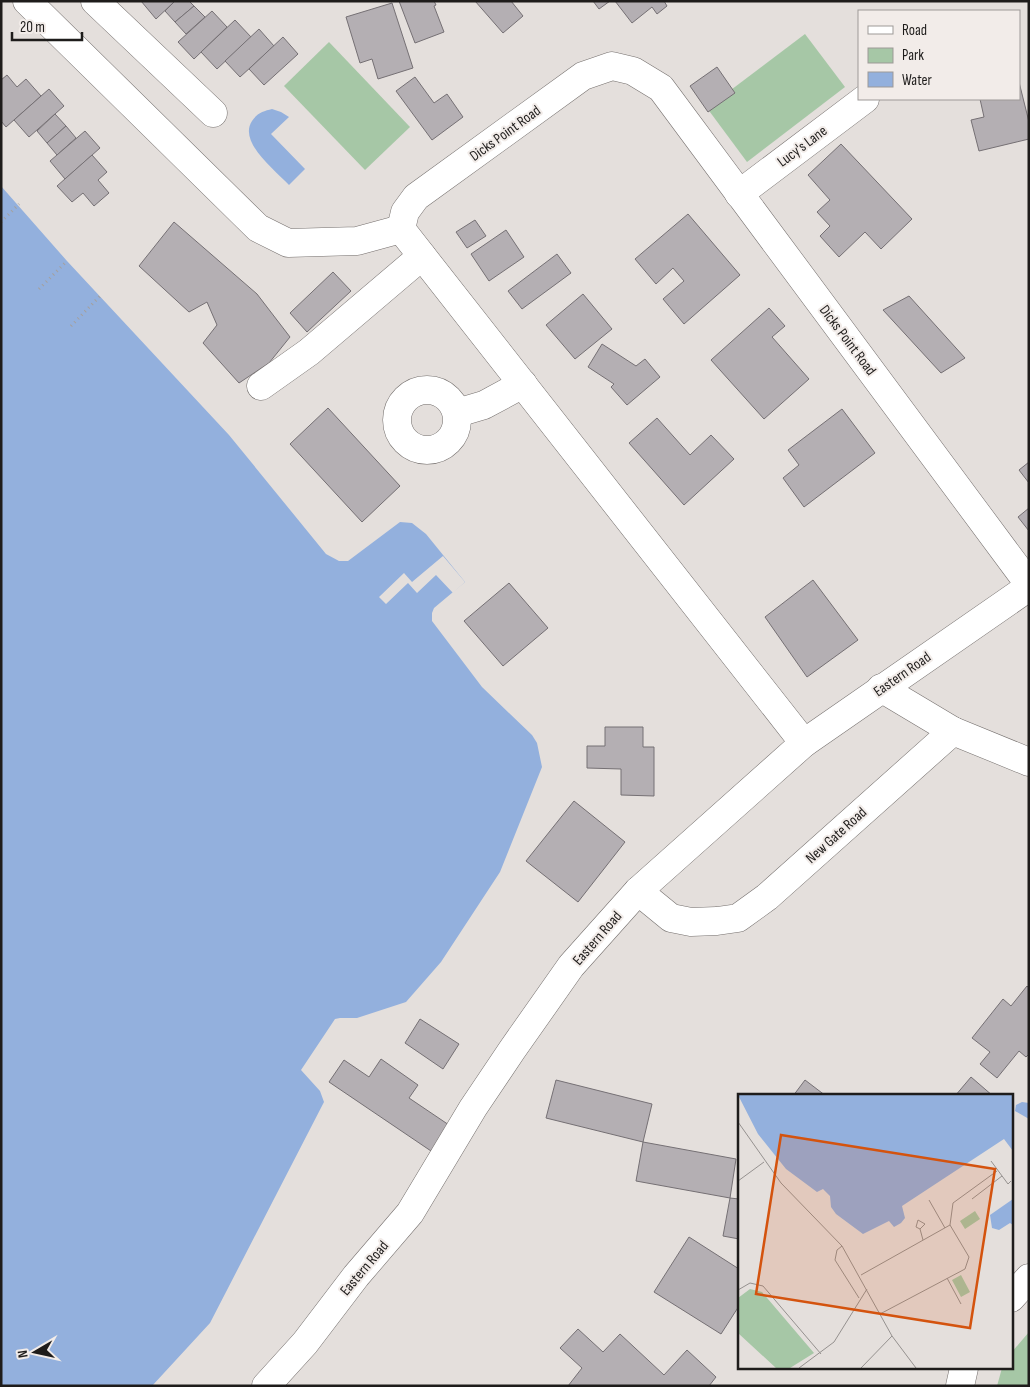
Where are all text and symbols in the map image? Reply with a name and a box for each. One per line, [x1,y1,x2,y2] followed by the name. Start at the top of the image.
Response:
[12,10,82,42] scale bar
[858,10,1020,100] legend
[20,18,45,37] text: 20 m
[902,21,927,40] text: Road
[902,46,924,65] text: Park
[902,71,933,90] text: Water
[466,101,545,166] street label: Dicks Point Road
[774,122,831,171] street label: Lucy's Lane
[815,301,880,379] street label: Dicks Point Road
[870,648,935,701] street label: Eastern Road
[802,803,871,868] street label: New Gate Road
[569,907,626,969] street label: Eastern Road
[738,1094,1012,1370] inset map
[336,1237,393,1300] street label: Eastern Road
[10,1327,60,1377] north arrow
[14,1349,32,1359] text: N

